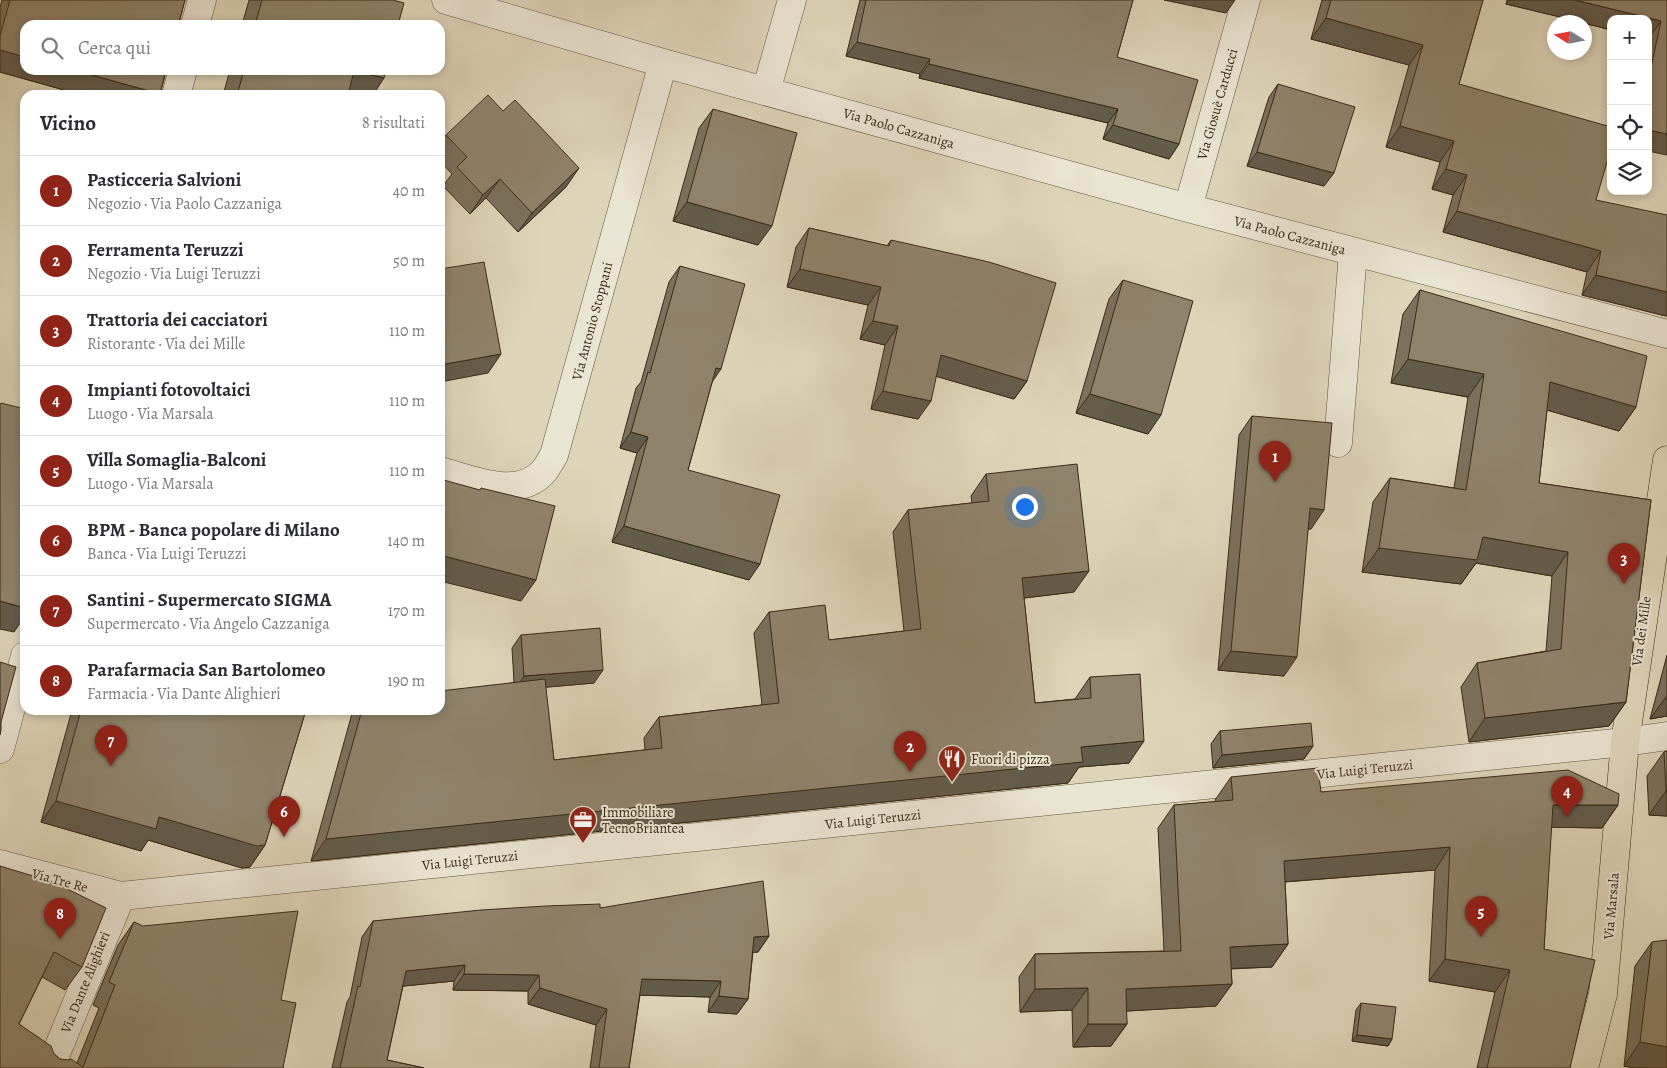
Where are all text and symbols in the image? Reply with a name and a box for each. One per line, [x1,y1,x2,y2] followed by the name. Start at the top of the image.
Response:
[1547,15,1592,60] north arrow
[1607,15,1652,195] map controls
[1607,15,1652,60] button: +
[20,20,445,75] search box
[38,34,66,62] icon: search
[78,35,151,61] text: Cerca qui
[1192,46,1242,163] street label: Via Giosuè Carducci
[1607,60,1652,105] button: −
[840,103,957,154] street label: Via Paolo Cazzaniga
[1607,105,1652,150] button: locate
[40,109,96,137] text: Vicino
[362,112,425,134] text: 8 risultati
[1607,150,1652,195] button: layers
[87,167,241,193] text: Pasticceria Salvioni
[53,180,59,202] text: 1
[393,180,425,202] text: 40 m
[87,193,282,215] text: Negozio · Via Paolo Cazzaniga
[1231,211,1348,260] street label: Via Paolo Cazzaniga
[87,237,244,263] text: Ferramenta Teruzzi
[52,250,60,272] text: 2
[393,250,425,272] text: 50 m
[567,260,617,383] street label: Via Antonio Stoppani
[87,263,261,285] text: Negozio · Via Luigi Teruzzi
[87,307,268,333] text: Trattoria dei cacciatori
[53,320,59,342] text: 3
[389,320,425,342] text: 110 m
[87,333,246,355] text: Ristorante · Via dei Mille
[87,377,251,403] text: Impianti fotovoltaici
[52,390,60,412] text: 4
[389,390,425,412] text: 110 m
[87,403,214,425] text: Luogo · Via Marsala
[1259,441,1291,482] pin: 1
[87,447,266,473] text: Villa Somaglia-Balconi
[53,460,59,482] text: 5
[389,460,425,482] text: 110 m
[87,473,214,495] text: Luogo · Via Marsala
[1012,494,1038,520] your location
[87,517,340,543] text: BPM - Banca popolare di Milano
[52,530,60,552] text: 6
[387,530,425,552] text: 140 m
[87,543,247,565] text: Banca · Via Luigi Teruzzi
[1608,543,1640,584] pin: 3
[87,587,331,613] text: Santini - Supermercato SIGMA
[1627,595,1656,668] street label: Via dei Mille
[53,600,59,622] text: 7
[388,600,425,622] text: 170 m
[87,613,330,635] text: Supermercato · Via Angelo Cazzaniga
[87,657,326,683] text: Parafarmacia San Bartolomeo
[52,670,60,692] text: 8
[387,670,425,692] text: 190 m
[87,683,281,705] text: Farmacia · Via Dante Alighieri
[95,725,127,766] pin: 7
[894,731,926,772] pin: 2
[937,744,967,783] restaurant icon: Fuori di pizza
[971,750,1050,769] place label: Fuori di pizza
[1315,755,1414,784] street label: Via Luigi Teruzzi
[1551,776,1583,817] pin: 4
[268,796,300,837] pin: 6
[602,803,685,838] place label: Immobiliare TecnoBriantea
[568,805,598,844] office icon: Immobiliare TecnoBriantea
[823,805,922,834] street label: Via Luigi Teruzzi
[420,846,519,875] street label: Via Luigi Teruzzi
[29,864,90,897] street label: Via Tre Re
[1599,871,1624,941] street label: Via Marsala
[1465,896,1497,937] pin: 5
[44,898,76,939] pin: 8
[56,928,115,1037] street label: Via Dante Alighieri

